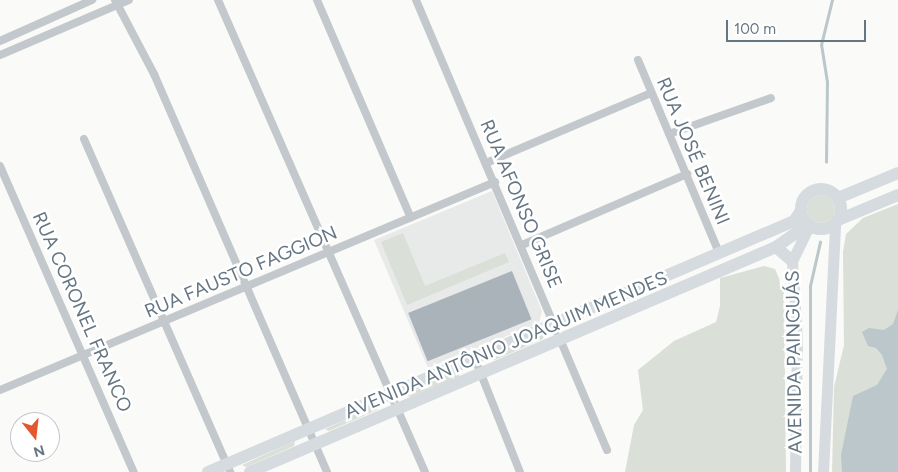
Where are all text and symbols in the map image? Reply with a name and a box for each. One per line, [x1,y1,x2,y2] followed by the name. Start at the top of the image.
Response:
[728,10,868,42] scale bar
[734,20,776,38] text: 100 m
[652,74,734,228] street label: RUA JOSÉ BENINI
[475,116,567,292] street label: RUA AFONSO GRISE
[28,208,136,416] street label: RUA CORONEL FRANCO
[141,221,341,323] street label: RUA FAUSTO FAGGION
[341,266,671,424] street label: AVENIDA ANTÔNIO JOAQUIM MENDES
[781,270,807,454] street label: AVENIDA PAINGUÁS
[10,412,60,462] north arrow
[31,441,47,461] text: N

